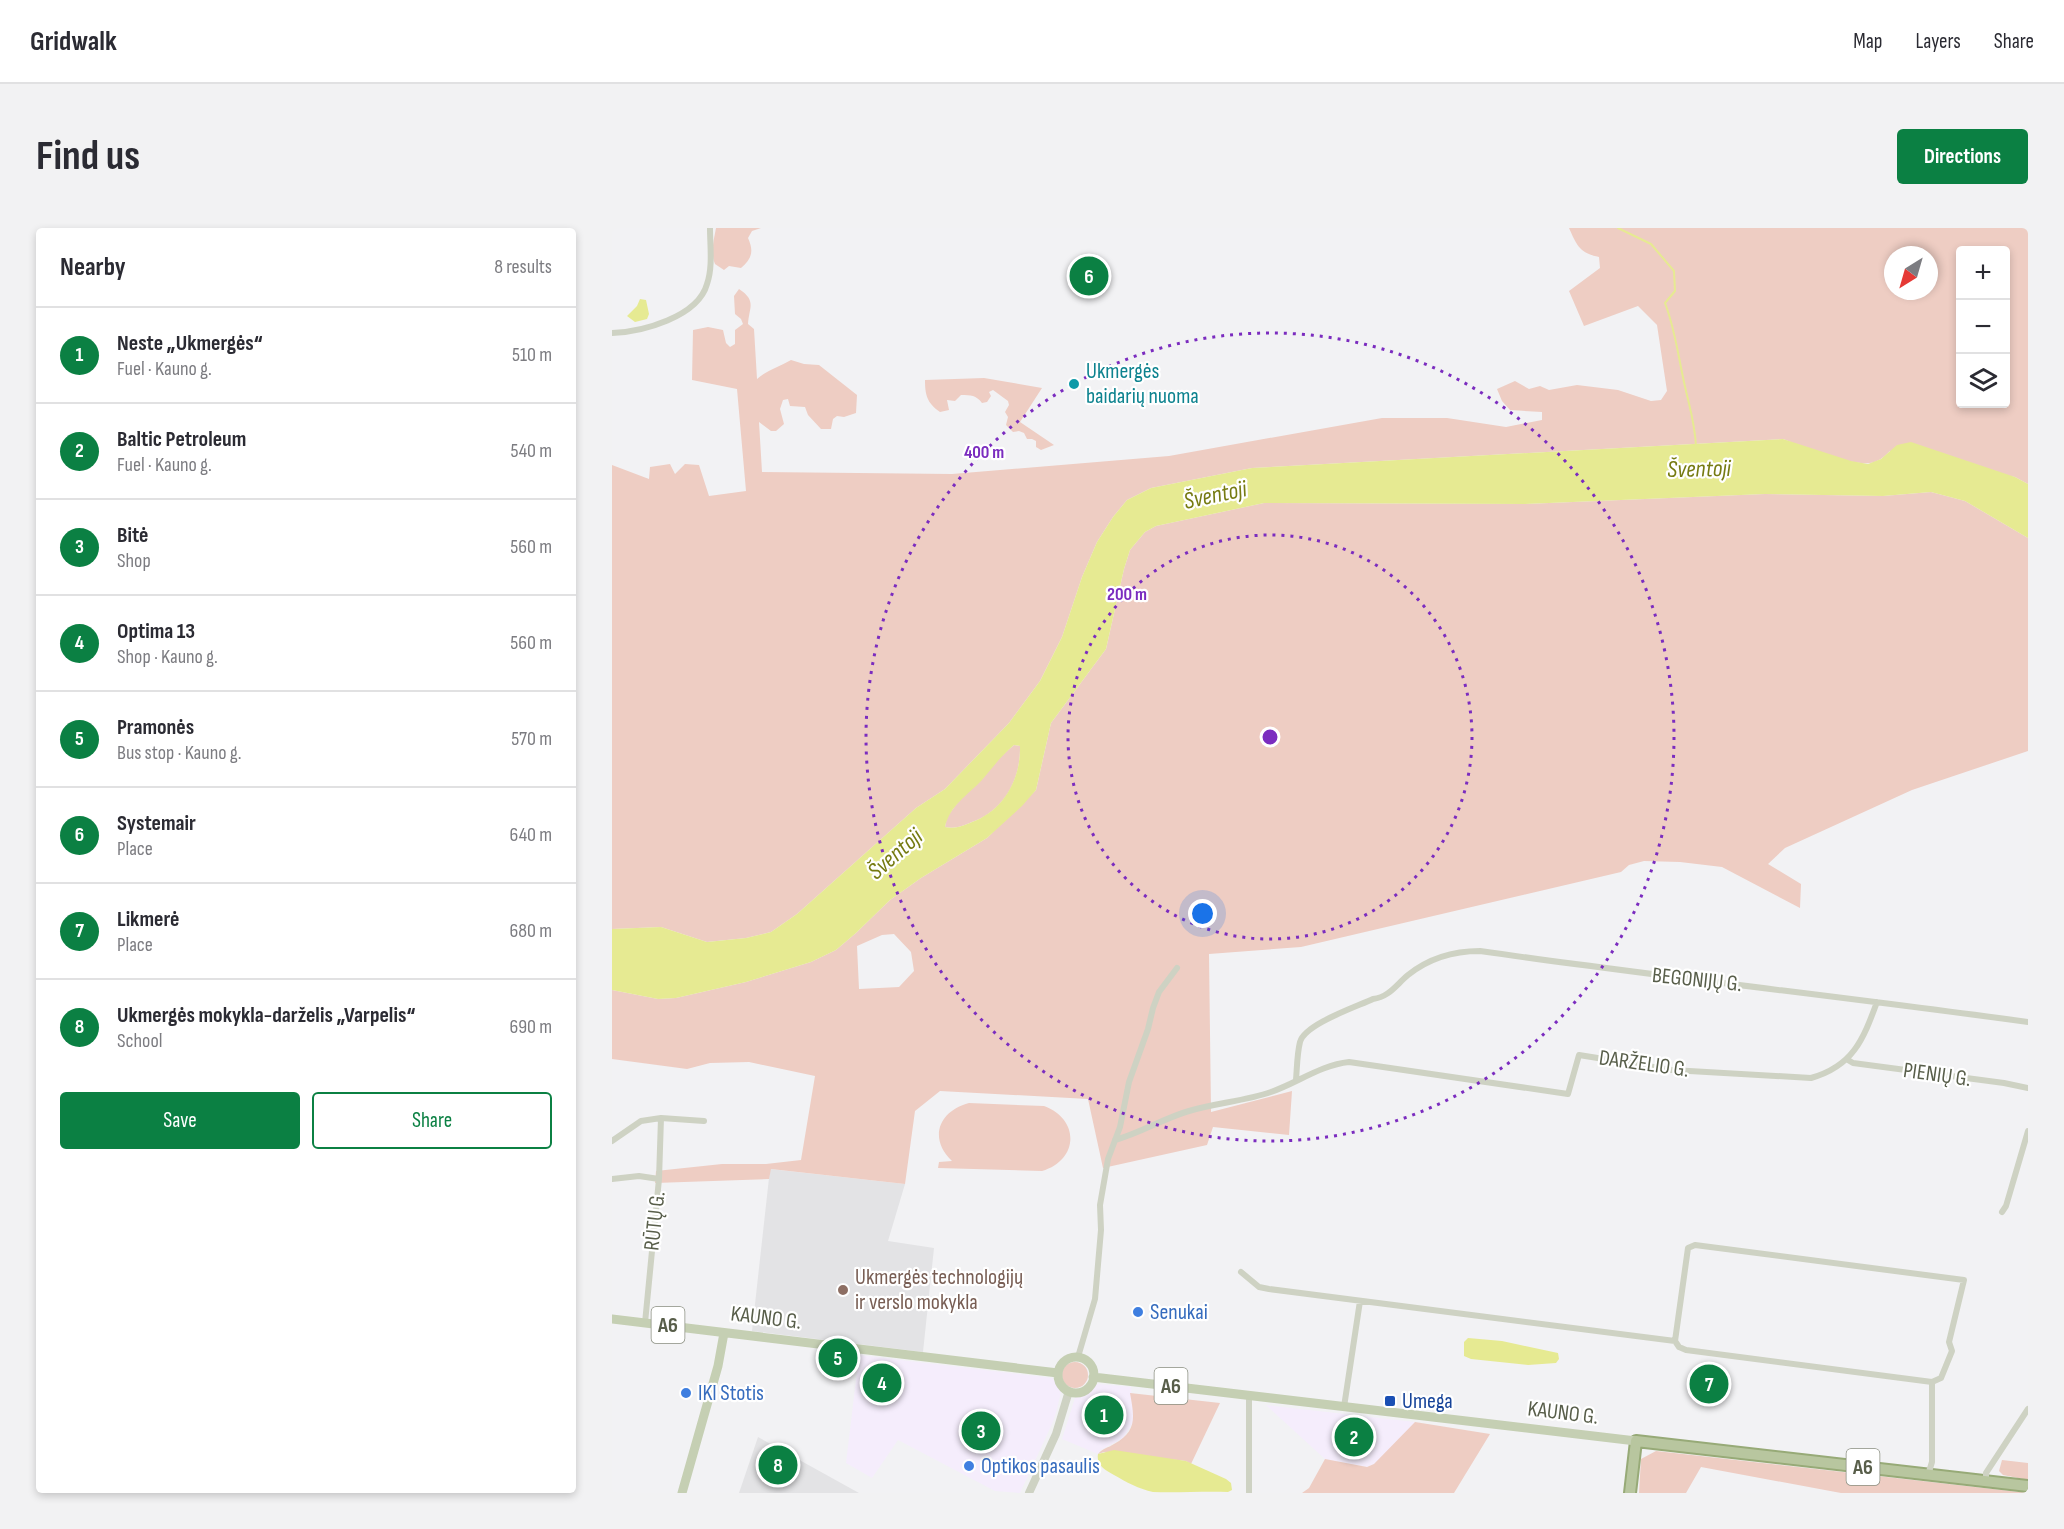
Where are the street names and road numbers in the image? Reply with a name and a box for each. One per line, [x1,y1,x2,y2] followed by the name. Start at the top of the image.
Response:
[1651,962,1743,998] street label: BEGONIJŲ G.
[1597,1044,1691,1084] street label: DARŽELIO G.
[1901,1057,1973,1093] street label: PIENIŲ G.
[638,1190,672,1252] street label: RŪTŲ G.
[729,1300,803,1336] street label: KAUNO G.
[652,1307,684,1343] road number: A6
[1154,1368,1188,1404] road number: A6
[1526,1395,1600,1431] street label: KAUNO G.
[1846,1449,1880,1485] road number: A6

